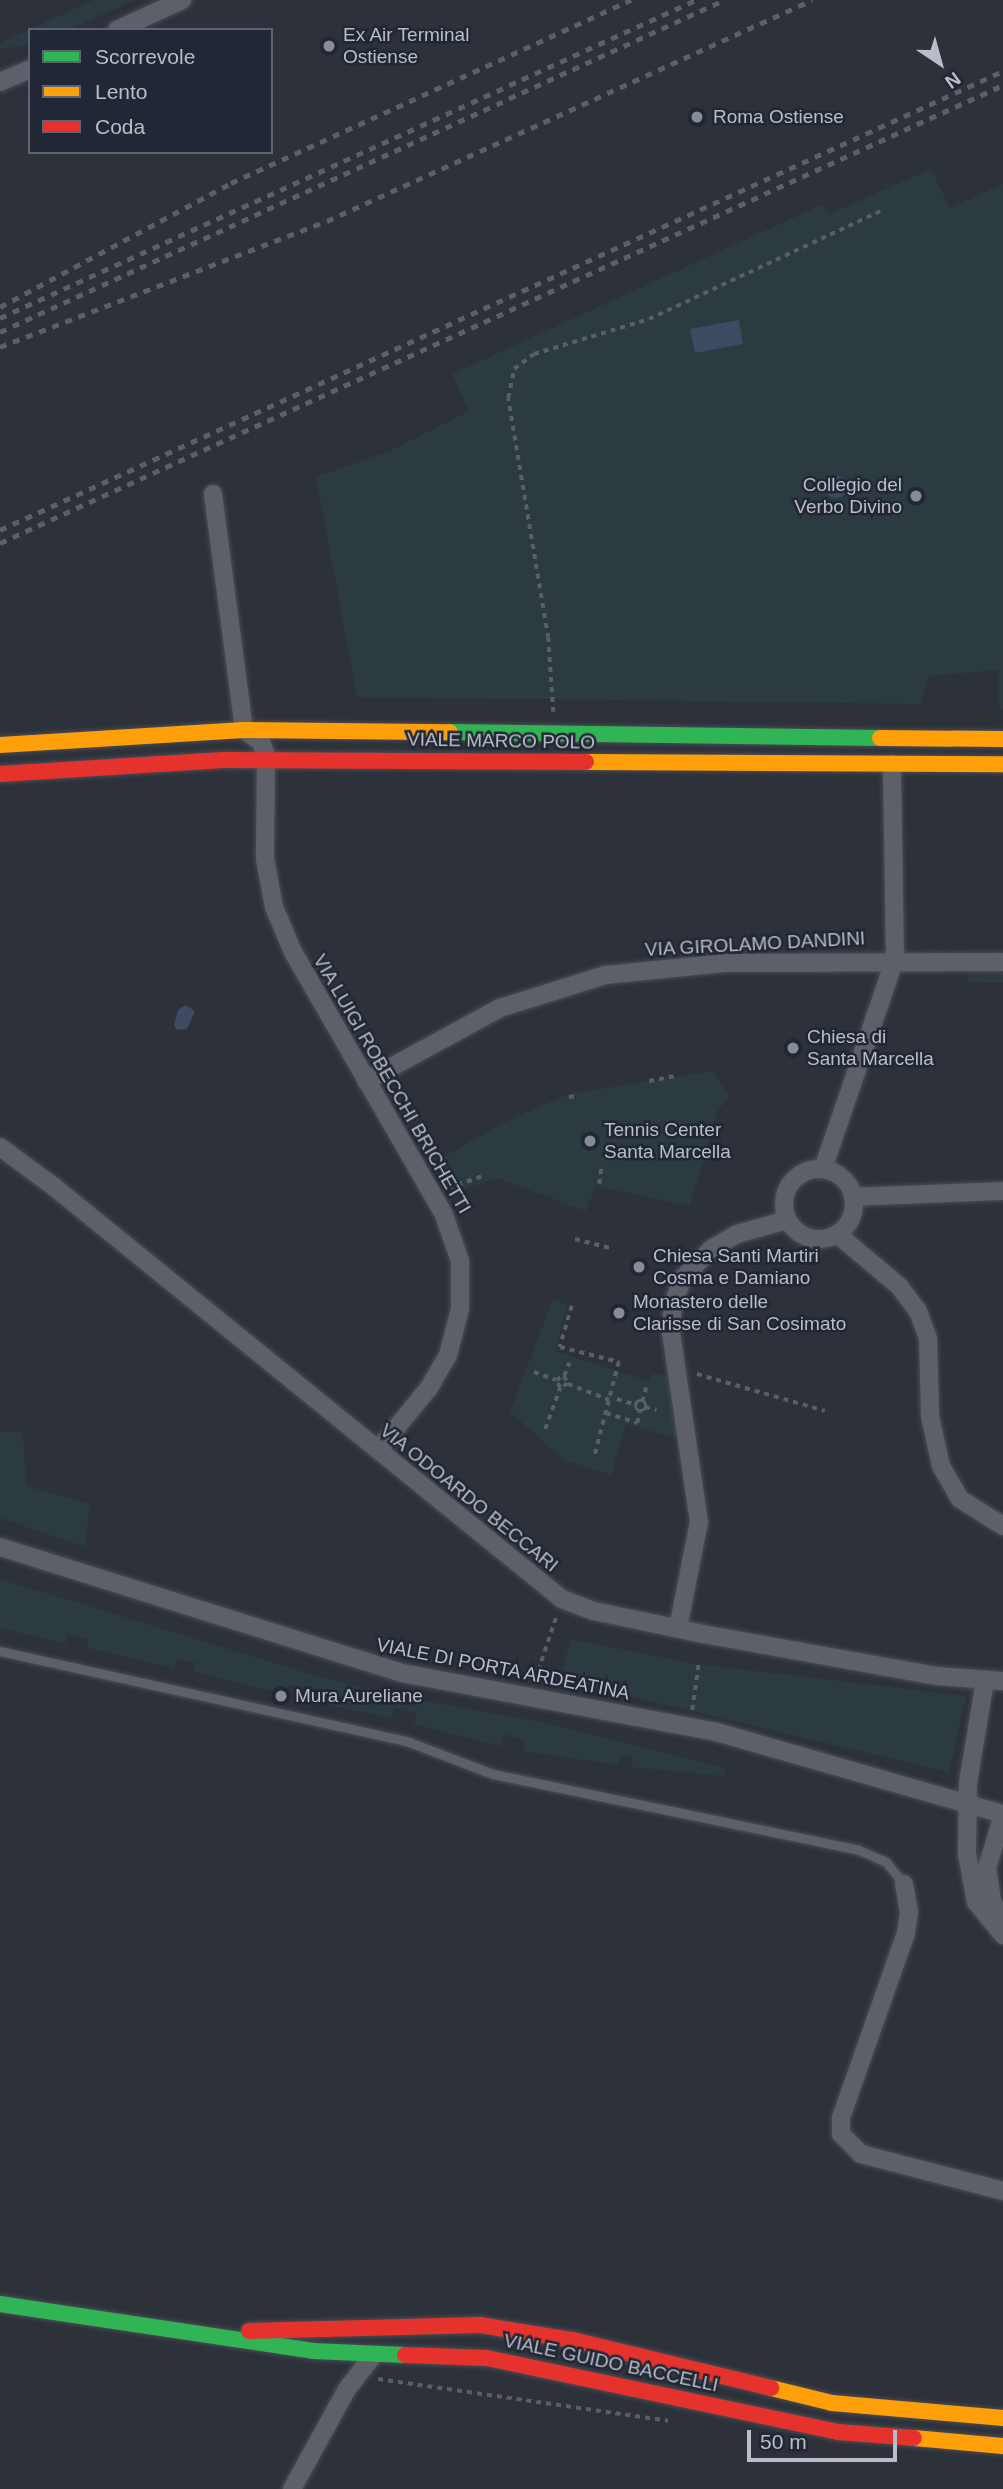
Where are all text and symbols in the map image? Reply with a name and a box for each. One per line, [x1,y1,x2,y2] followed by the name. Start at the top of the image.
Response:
[343,24,471,68] place label: Ex Air Terminal Ostiense
[28,28,273,154] legend
[905,28,975,98] north arrow
[321,38,337,54] marker: Ex Air Terminal Ostiense
[95,45,195,68] text: Scorrevole
[941,68,964,93] text: N
[95,80,148,103] text: Lento
[713,106,844,128] place label: Roma Ostiense
[687,107,707,127] marker: Roma Ostiense
[95,115,145,138] text: Coda
[794,474,902,518] place label: Collegio del Verbo Divino
[908,488,924,504] marker: Collegio del Verbo Divino
[407,728,595,754] street label: VIALE MARCO POLO
[644,927,866,961] street label: VIA GIROLAMO DANDINI
[308,950,476,1218] street label: VIA LUIGI ROBECCHI BRICHETTI
[807,1026,934,1070] place label: Chiesa di Santa Marcella
[785,1040,801,1056] marker: Chiesa di Santa Marcella
[604,1119,731,1163] place label: Tennis Center Santa Marcella
[582,1133,598,1149] marker: Tennis Center Santa Marcella
[653,1245,819,1289] place label: Chiesa Santi Martiri Cosma e Damiano
[631,1259,647,1275] marker: Chiesa Santi Martiri Cosma e Damiano
[633,1291,846,1335] place label: Monastero delle Clarisse di San Cosimato
[611,1305,627,1321] marker: Monastero delle Clarisse di San Cosimato
[375,1419,563,1577] street label: VIA ODOARDO BECCARI
[373,1633,633,1705] street label: VIALE DI PORTA ARDEATINA
[295,1685,424,1707] place label: Mura Aureliane
[273,1688,289,1704] marker: Mura Aureliane
[502,2329,720,2397] street label: VIALE GUIDO BACCELLI
[751,2416,902,2460] scale bar
[760,2430,807,2453] text: 50 m

